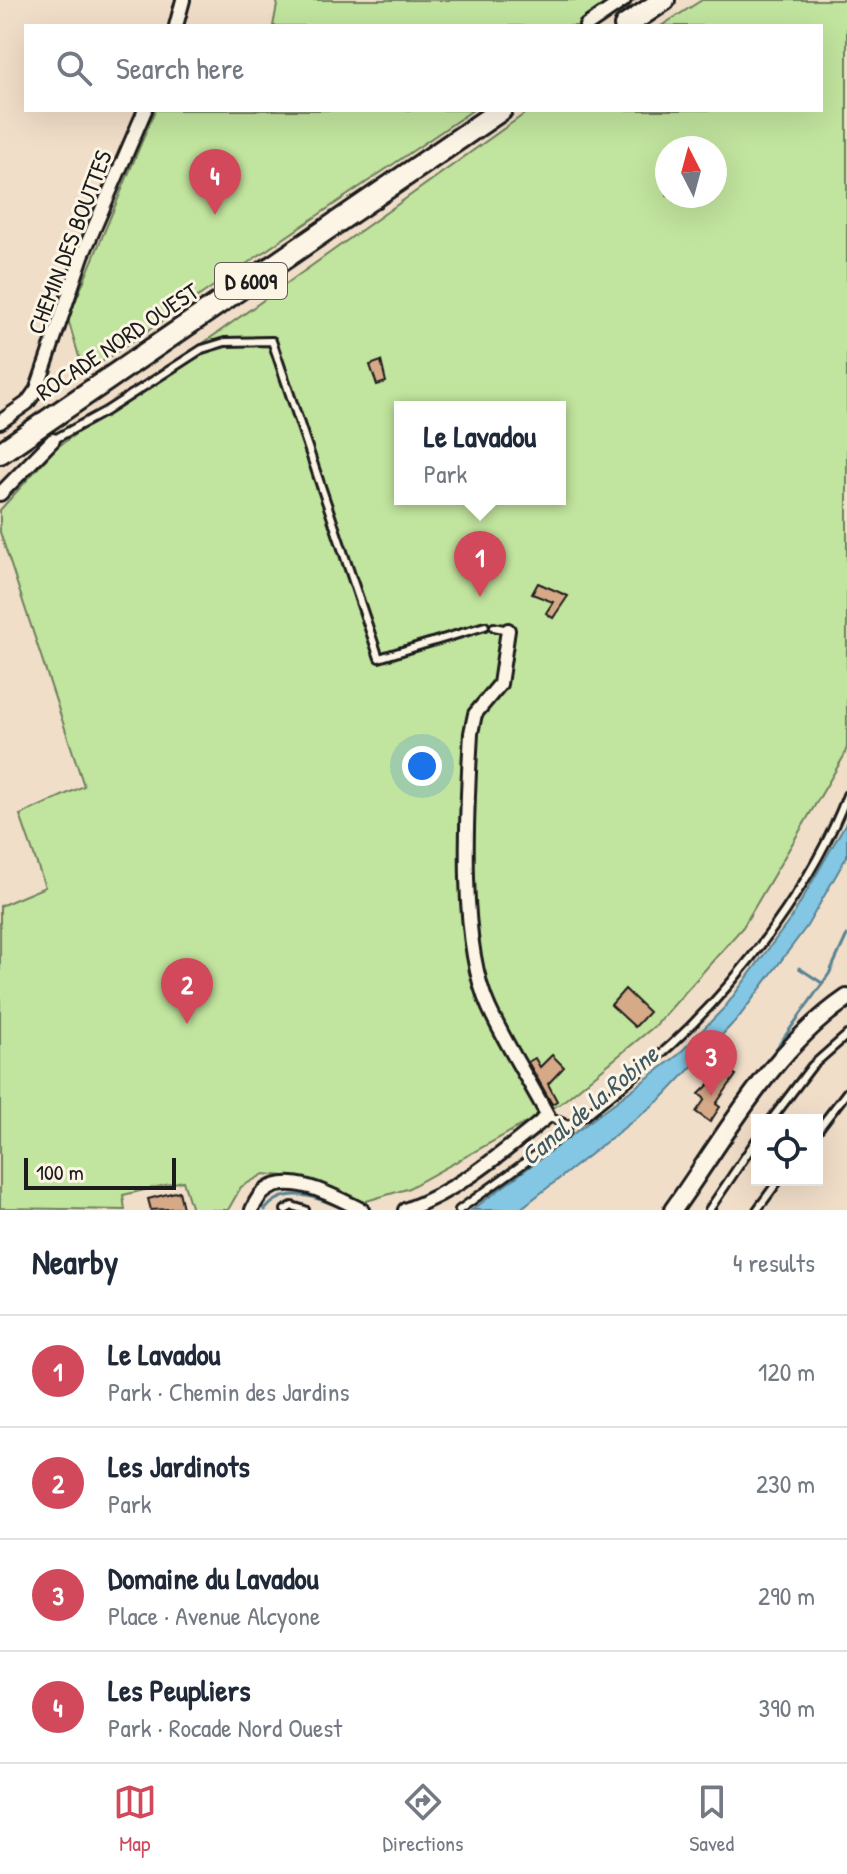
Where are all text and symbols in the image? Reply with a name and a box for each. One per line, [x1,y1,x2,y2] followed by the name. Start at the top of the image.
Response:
[24,24,823,112] search box
[52,46,96,90] icon: search
[116,48,244,88] text: Search here
[655,136,727,208] north arrow
[19,145,119,339] street label: CHEMIN DES BOUTTES
[189,149,241,215] pin: 4
[215,263,287,299] road number: D 6009
[29,274,205,407] street label: ROCADE NORD OUEST
[394,401,566,505] popup
[424,416,536,456] text: Le Lavadou
[424,456,467,491] text: Park
[454,531,506,597] pin: 1
[402,746,442,786] your location
[161,958,213,1024] pin: 2
[685,1030,737,1096] pin: 3
[513,1036,667,1173] water label: Canal de la Robine
[751,1114,823,1186] map controls
[751,1114,823,1186] button: locate
[24,1154,176,1190] scale bar
[36,1157,84,1187] text: 100 m
[32,1239,118,1285] text: Nearby
[733,1245,815,1280] text: 4 results
[108,1334,220,1374] text: Le Lavadou
[53,1354,63,1389] text: 1
[758,1354,815,1389] text: 120 m
[108,1374,349,1409] text: Park · Chemin des Jardins
[108,1446,250,1486] text: Les Jardinots
[52,1466,64,1501] text: 2
[756,1466,815,1501] text: 230 m
[108,1486,152,1521] text: Park
[108,1558,319,1598] text: Domaine du Lavadou
[52,1578,64,1613] text: 3
[758,1578,815,1613] text: 290 m
[108,1598,320,1633] text: Place · Avenue Alcyone
[108,1670,251,1710] text: Les Peupliers
[53,1690,63,1725] text: 4
[759,1690,815,1725] text: 390 m
[108,1710,342,1745] text: Park · Rocade Nord Ouest
[113,1780,157,1858] tab: Map
[383,1780,464,1858] tab: Directions
[689,1780,734,1858] tab: Saved

